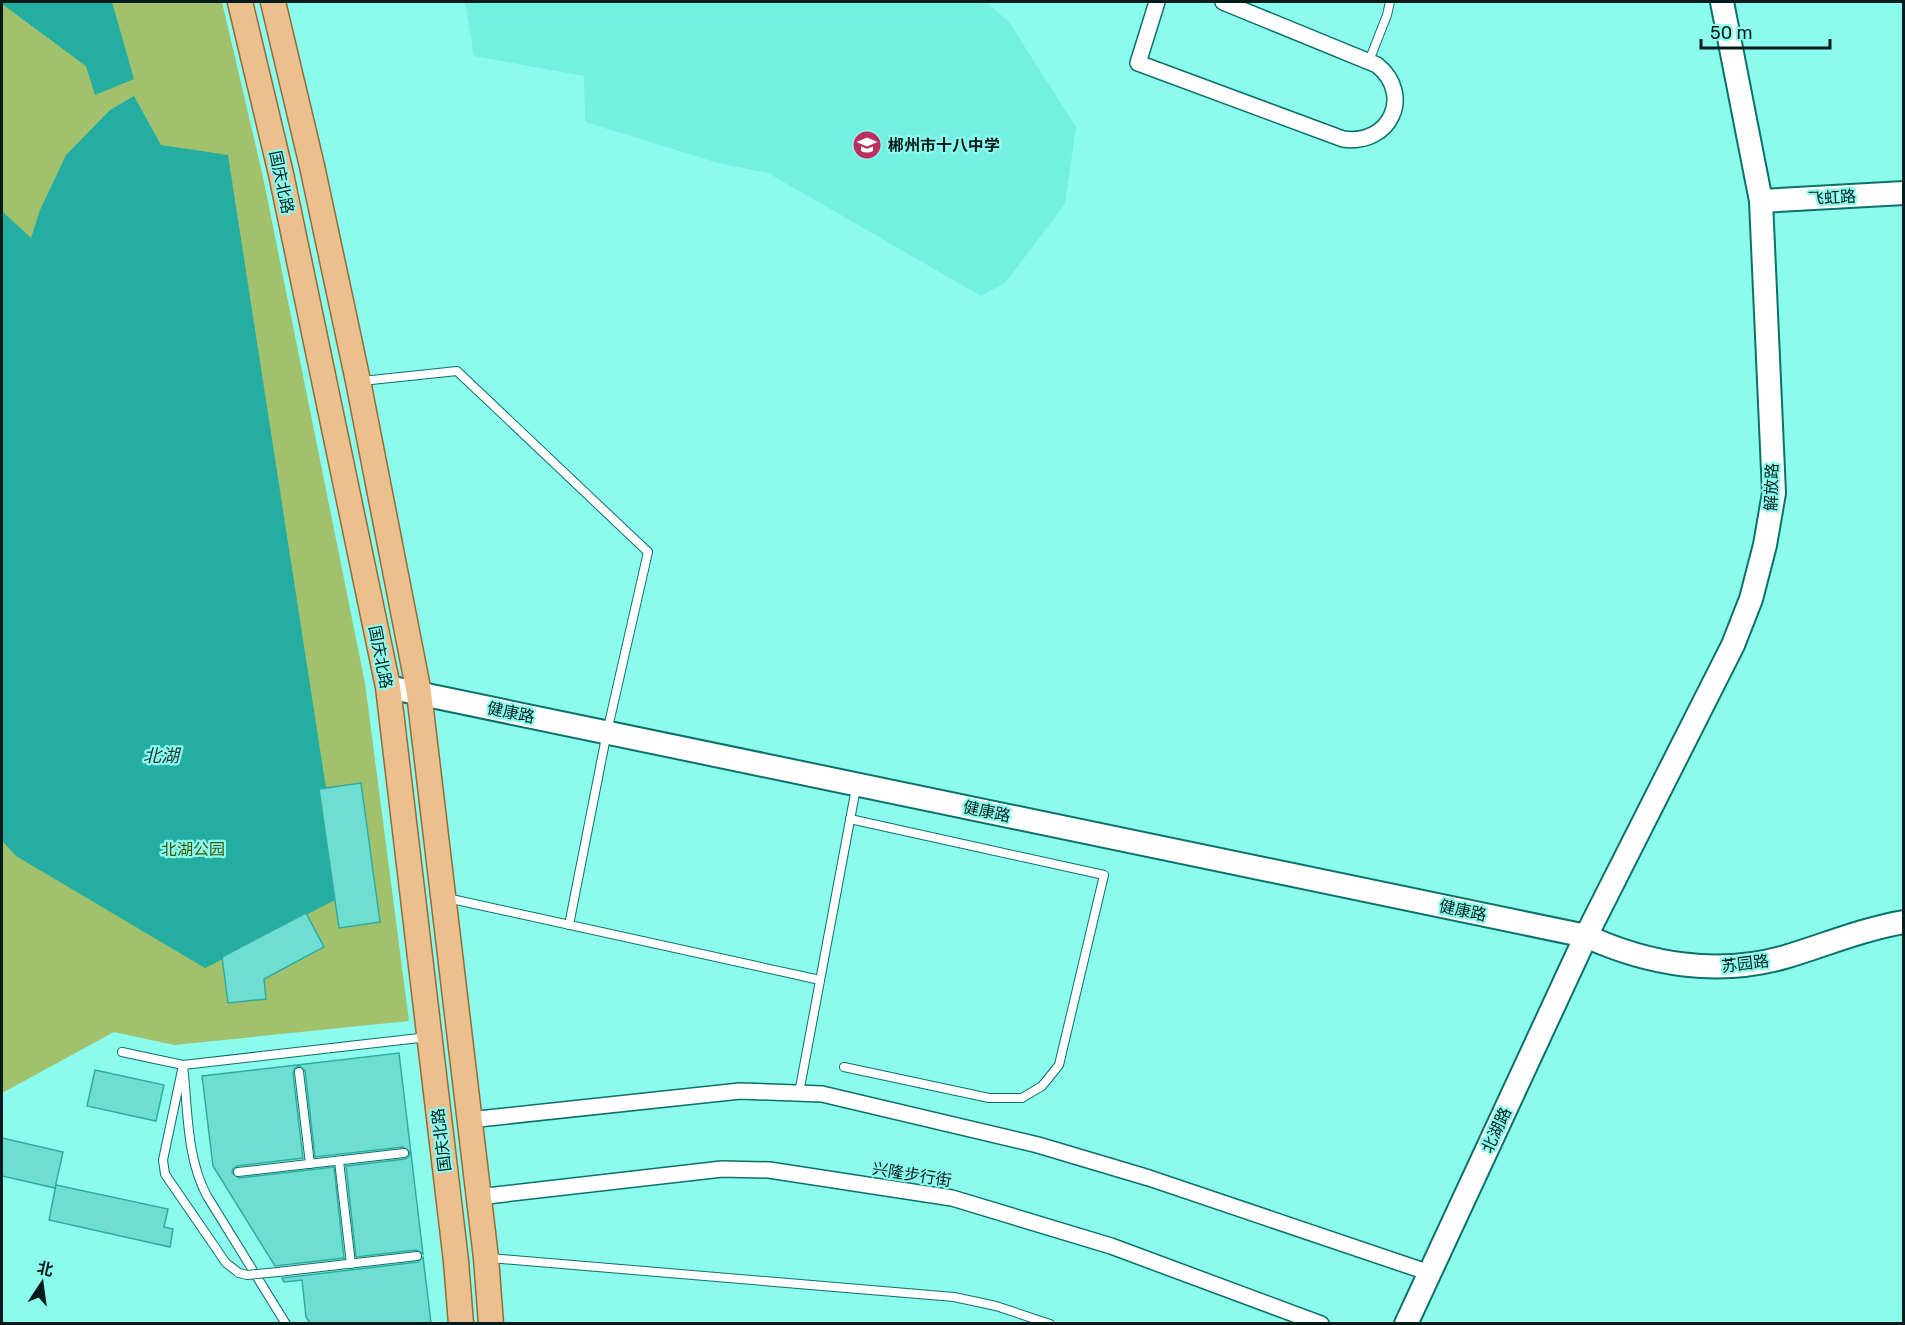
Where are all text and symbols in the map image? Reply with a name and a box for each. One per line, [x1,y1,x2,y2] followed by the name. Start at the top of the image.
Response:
[1701,12,1830,50] scale bar
[1710,22,1753,44] text: 50 m
[851,129,883,161] school or university icon: 郴州市十八中学
[888,136,1000,155] place label: 郴州市十八中学
[266,149,297,215] street label: 国庆北路
[1808,187,1856,208] street label: 飞虹路
[1761,463,1782,511] street label: 解放路
[365,624,396,690] street label: 国庆北路
[485,698,536,727] street label: 健康路
[143,745,182,767] water label: 北湖
[961,797,1012,826] street label: 健康路
[161,840,225,859] park label: 北湖公园
[1437,896,1488,925] street label: 健康路
[1720,951,1770,976] street label: 苏园路
[1478,1104,1515,1156] street label: 北湖路
[428,1107,455,1173] street label: 国庆北路
[871,1159,953,1190] street label: 兴隆步行街
[12,1253,72,1313] north arrow
[35,1258,55,1280] text: 北

